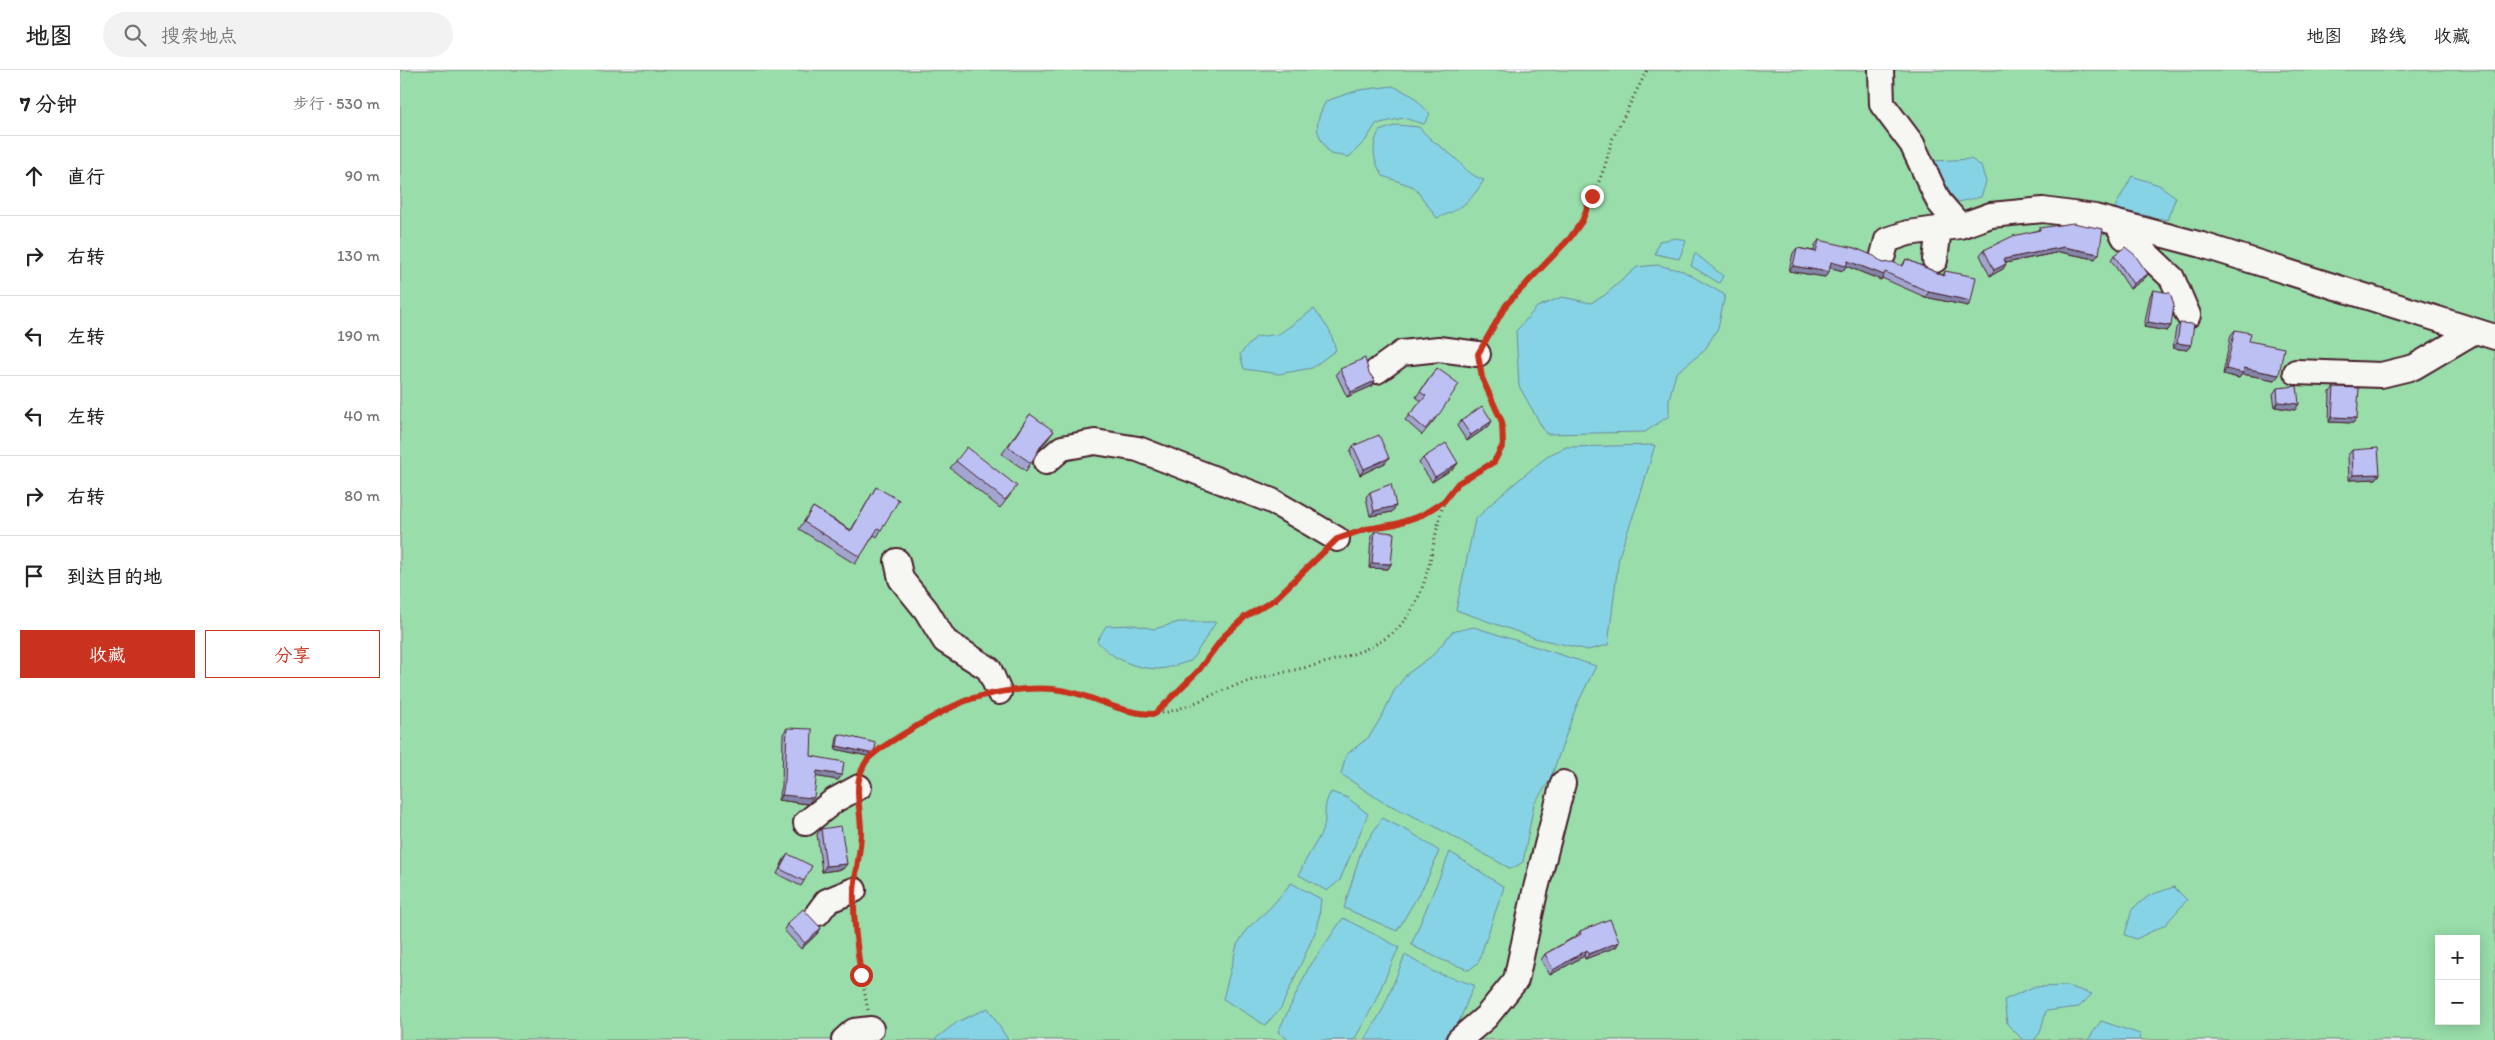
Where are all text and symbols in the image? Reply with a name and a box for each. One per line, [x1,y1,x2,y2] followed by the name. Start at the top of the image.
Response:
[103,12,453,57] search box
[25,21,73,50] text: 地图
[121,21,149,49] icon: search
[161,24,237,47] text: 搜索地点
[2306,25,2342,47] text: 地图
[2370,25,2406,47] text: 路线
[2434,25,2470,47] text: 收藏
[20,91,77,116] text: 7 分钟
[293,94,380,113] text: 步行 · 530 m
[20,162,48,190] icon: ahead
[67,165,105,188] text: 直行
[345,166,380,185] text: 90 m
[1581,185,1604,208] route end
[20,242,48,270] icon: right
[67,245,105,268] text: 右转
[337,246,380,265] text: 130 m
[20,322,48,350] icon: left
[67,325,105,348] text: 左转
[337,326,380,345] text: 190 m
[20,402,48,430] icon: left
[67,405,105,428] text: 左转
[343,406,380,425] text: 40 m
[20,482,48,510] icon: right
[67,485,105,508] text: 右转
[344,486,380,505] text: 80 m
[20,562,48,590] icon: arrive
[67,565,162,588] text: 到达目的地
[20,630,195,678] button: 收藏
[205,630,380,678] button: 分享
[2435,935,2480,1025] map controls
[2435,935,2480,980] button: +
[850,964,873,987] route start
[2435,980,2480,1025] button: −

